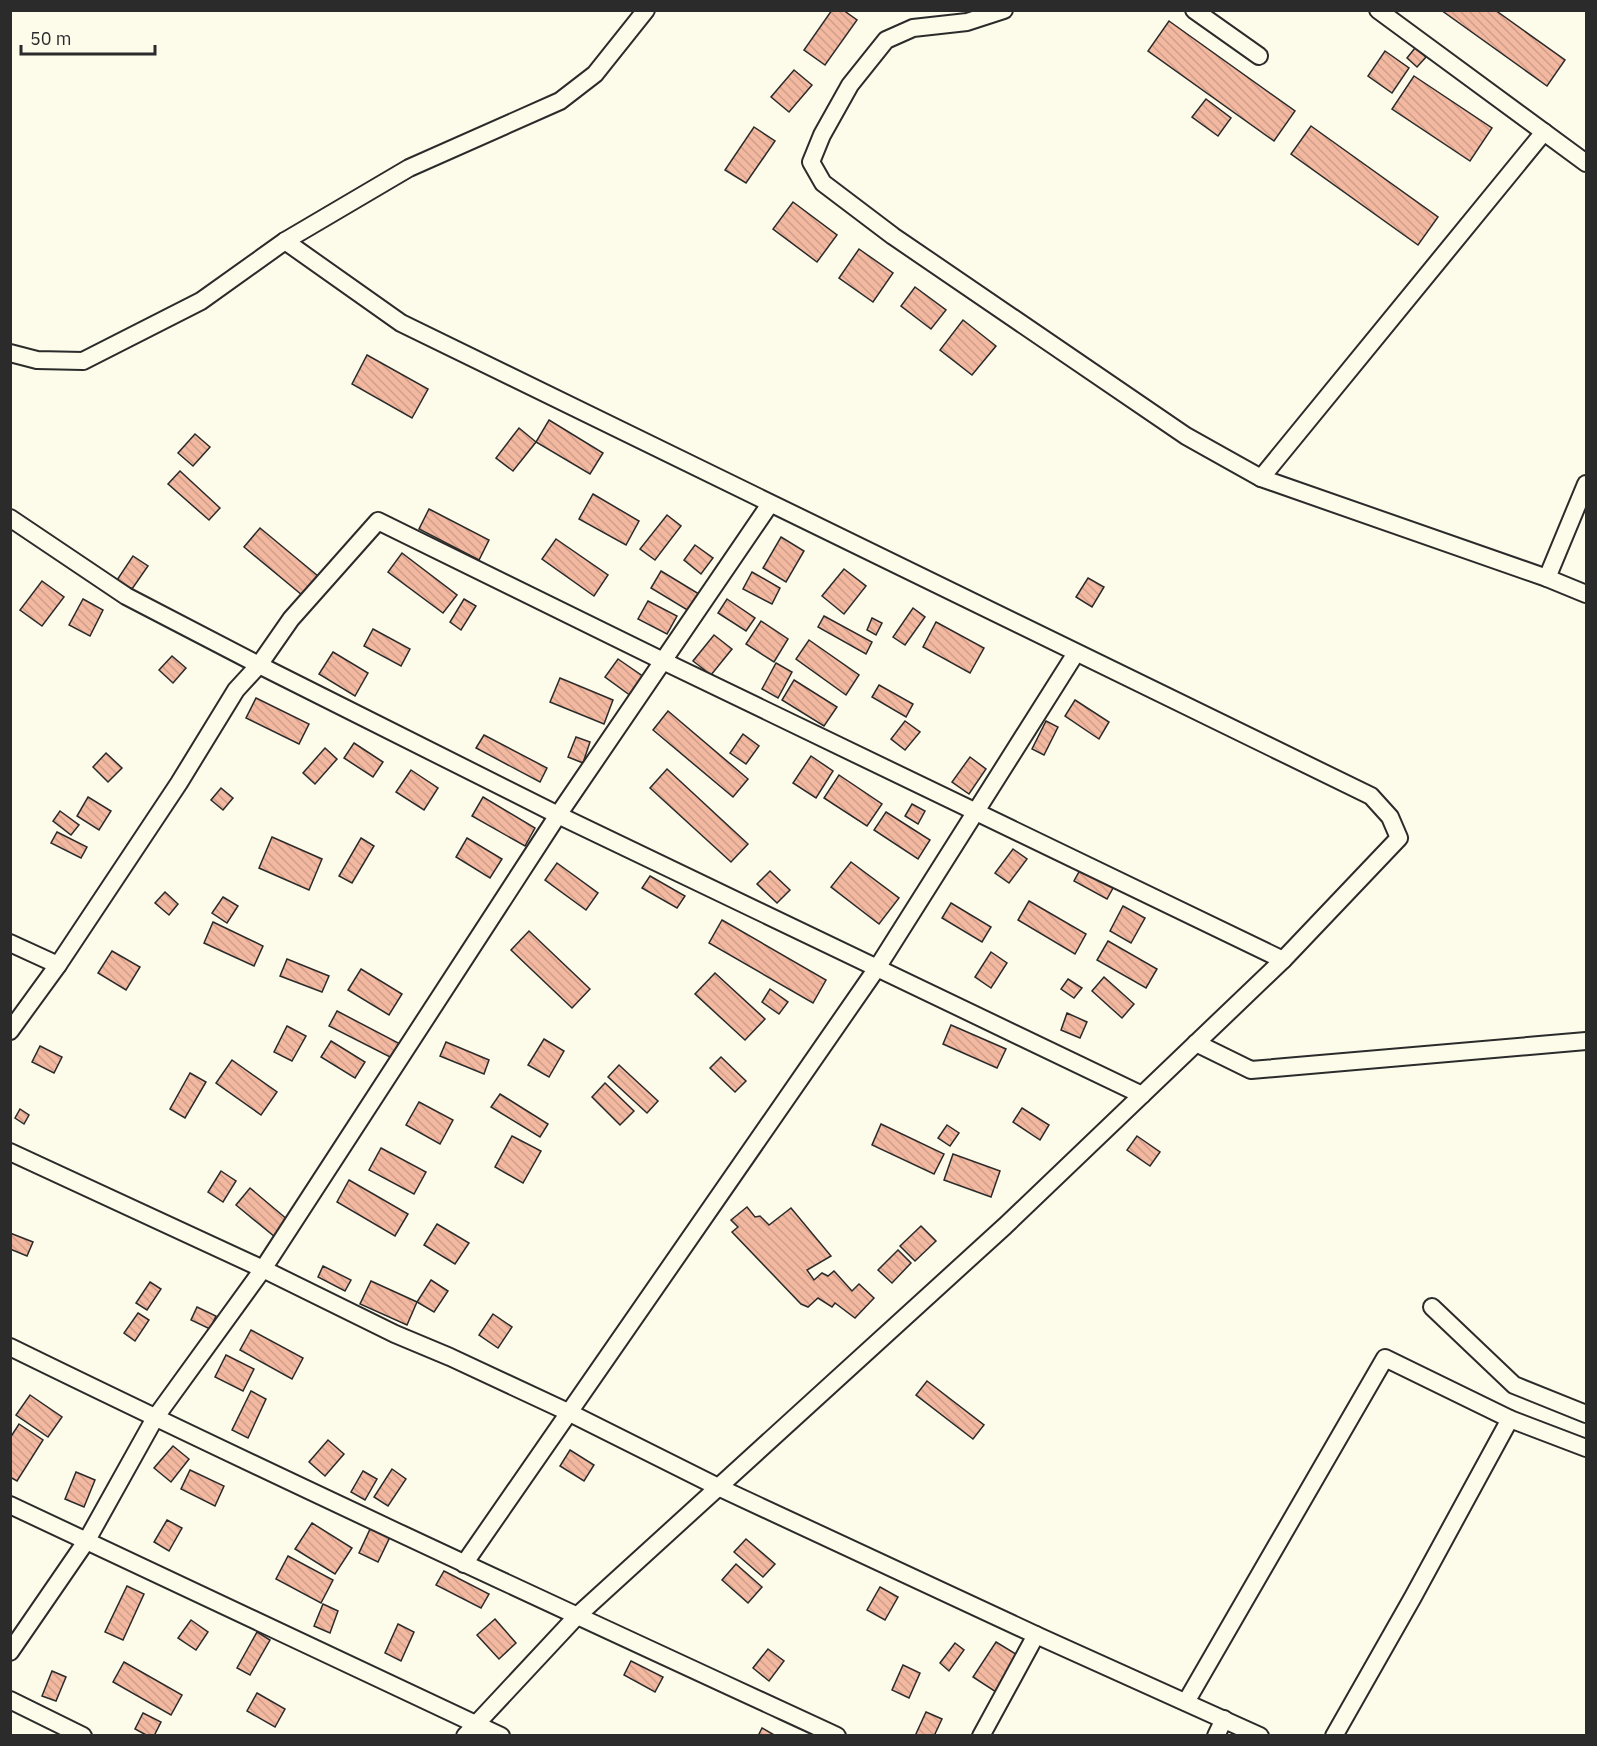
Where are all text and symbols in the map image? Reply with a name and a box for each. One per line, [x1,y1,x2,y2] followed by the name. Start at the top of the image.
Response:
[21,18,154,56] scale bar
[30,27,72,50] text: 50 m

